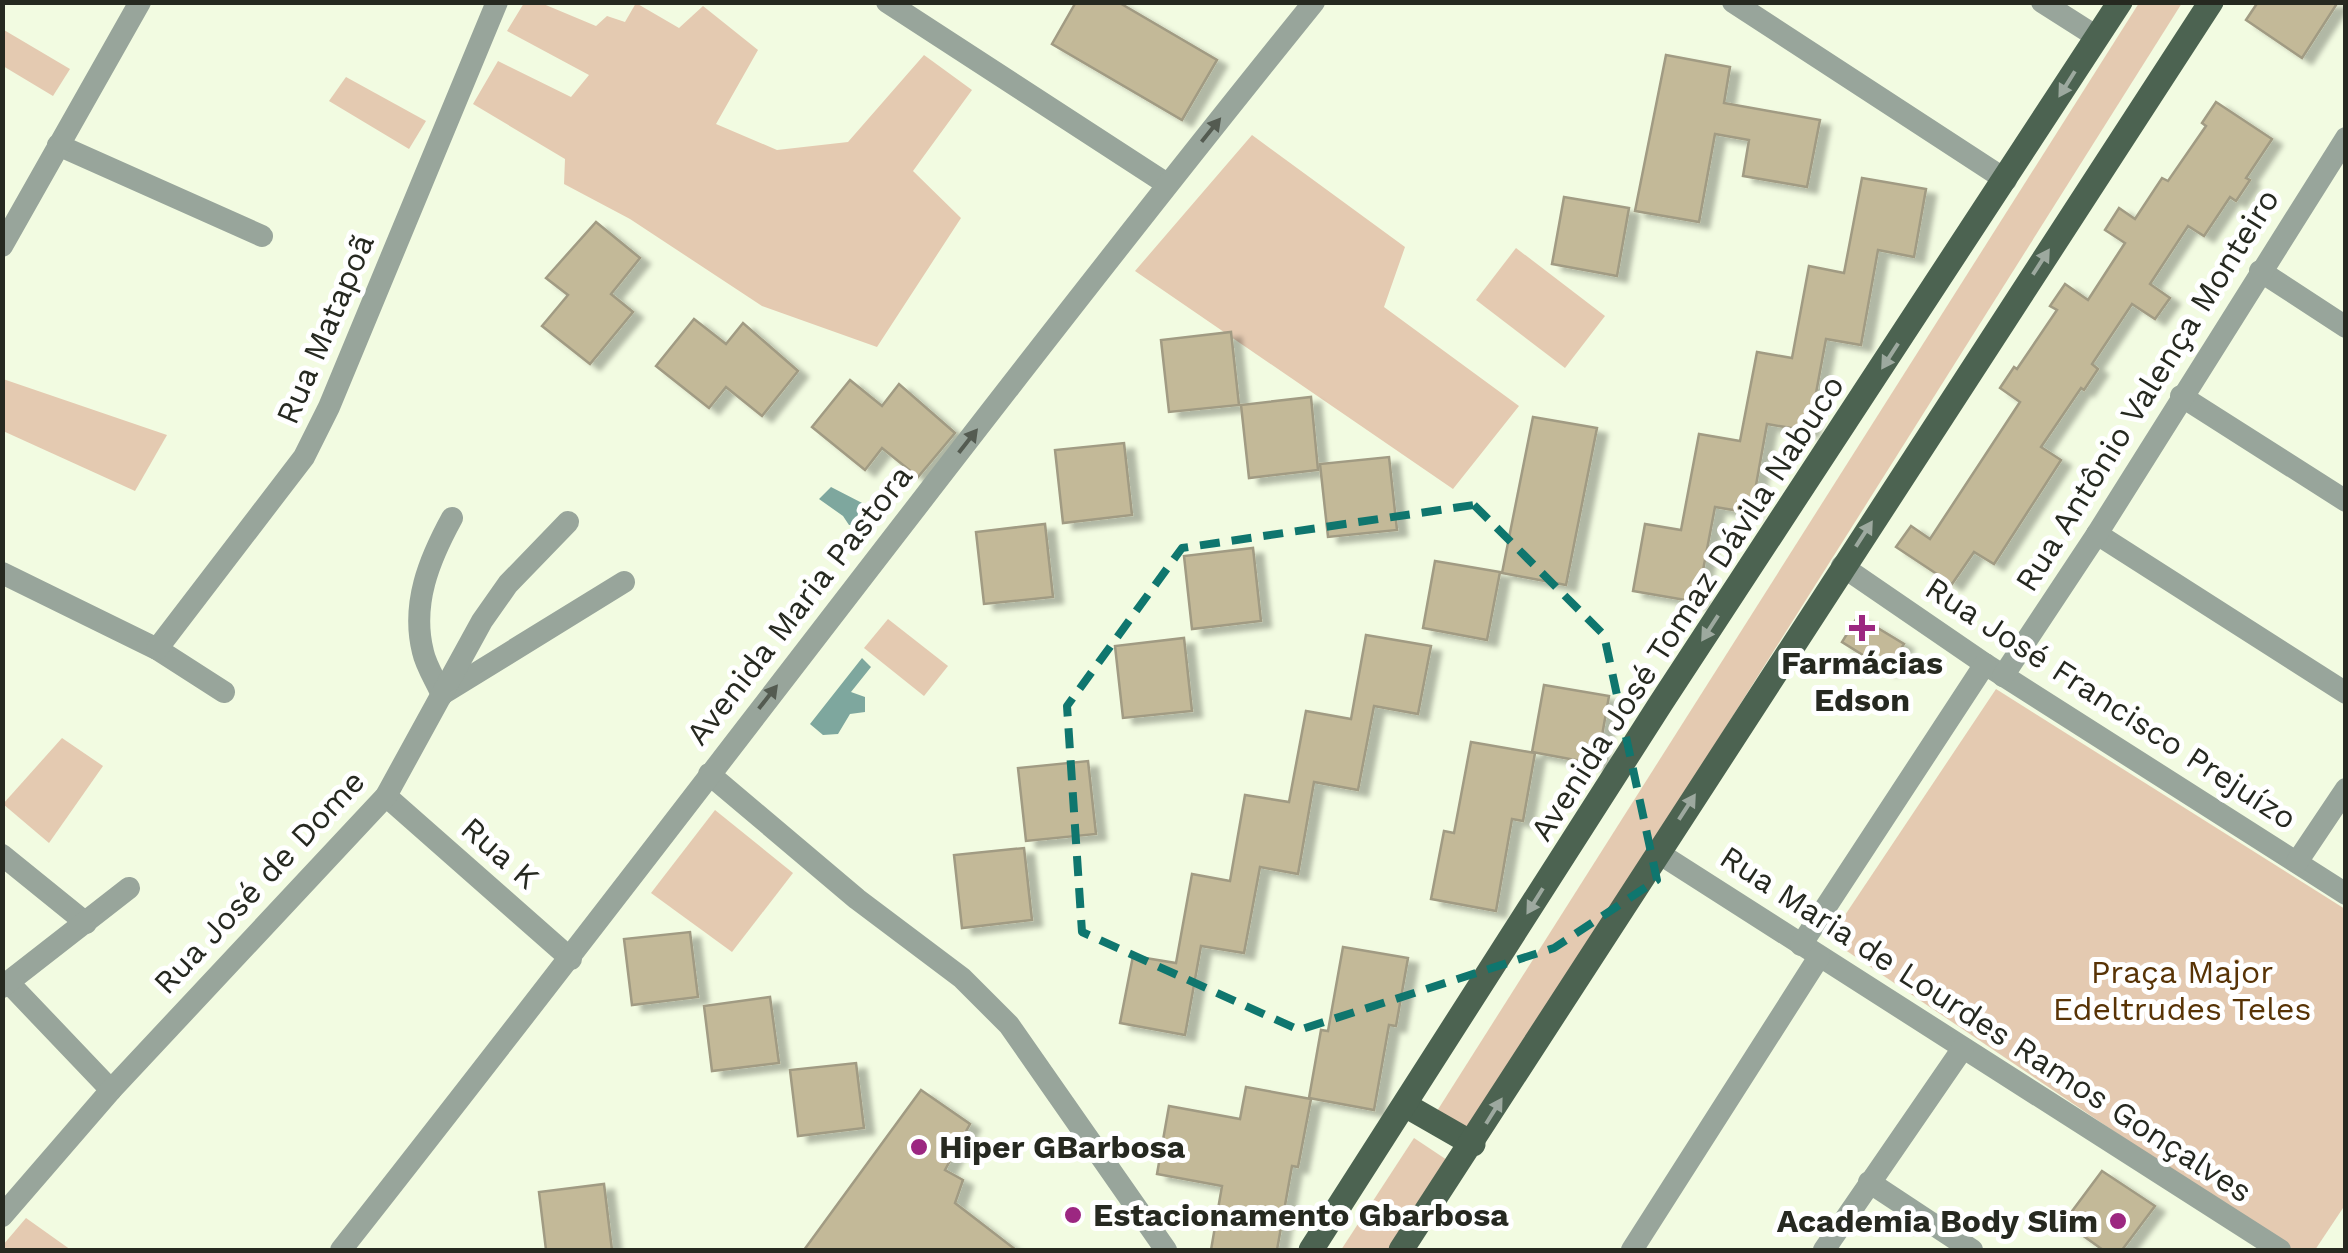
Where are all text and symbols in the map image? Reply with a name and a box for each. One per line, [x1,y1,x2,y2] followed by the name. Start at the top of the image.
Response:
[2059,70,2076,98] one-way arrow
[1200,117,1221,142] one-way arrow
[2007,182,2287,598] street label: Rua Antônio Valença Monteiro
[268,228,382,430] street label: Rua Matapoã
[2032,248,2050,276] one-way arrow
[1881,343,1899,370] one-way arrow
[1522,368,1852,848] street label: Avenida José Tomaz Dávila Nabuco
[957,428,978,454] one-way arrow
[678,457,920,753] street label: Avenida Maria Pastora
[1854,521,1872,548] one-way arrow
[1918,569,2304,837] street label: Rua José Francisco Prejuízo
[1702,614,1720,641] one-way arrow
[1851,617,1873,639] marker: Farmácias Edson
[1781,644,1943,719] place label: Farmácias Edson
[758,685,779,711] one-way arrow
[145,762,373,1002] street label: Rua José de Dome
[1677,793,1695,820] one-way arrow
[454,809,546,897] street label: Rua K
[1713,838,2259,1210] street label: Rua Maria de Lourdes Ramos Gonçalves
[1527,887,1544,915] one-way arrow
[2053,953,2311,1028] park label: Praça Major Edeltrudes Teles
[1484,1097,1502,1125] one-way arrow
[939,1128,1186,1166] place label: Hiper GBarbosa
[908,1136,930,1158] marker: Hiper GBarbosa
[1093,1196,1509,1234] place label: Estacionamento Gbarbosa
[1777,1202,2098,1240] place label: Academia Body Slim
[1062,1204,1084,1226] marker: Estacionamento Gbarbosa
[2107,1210,2129,1232] marker: Academia Body Slim

